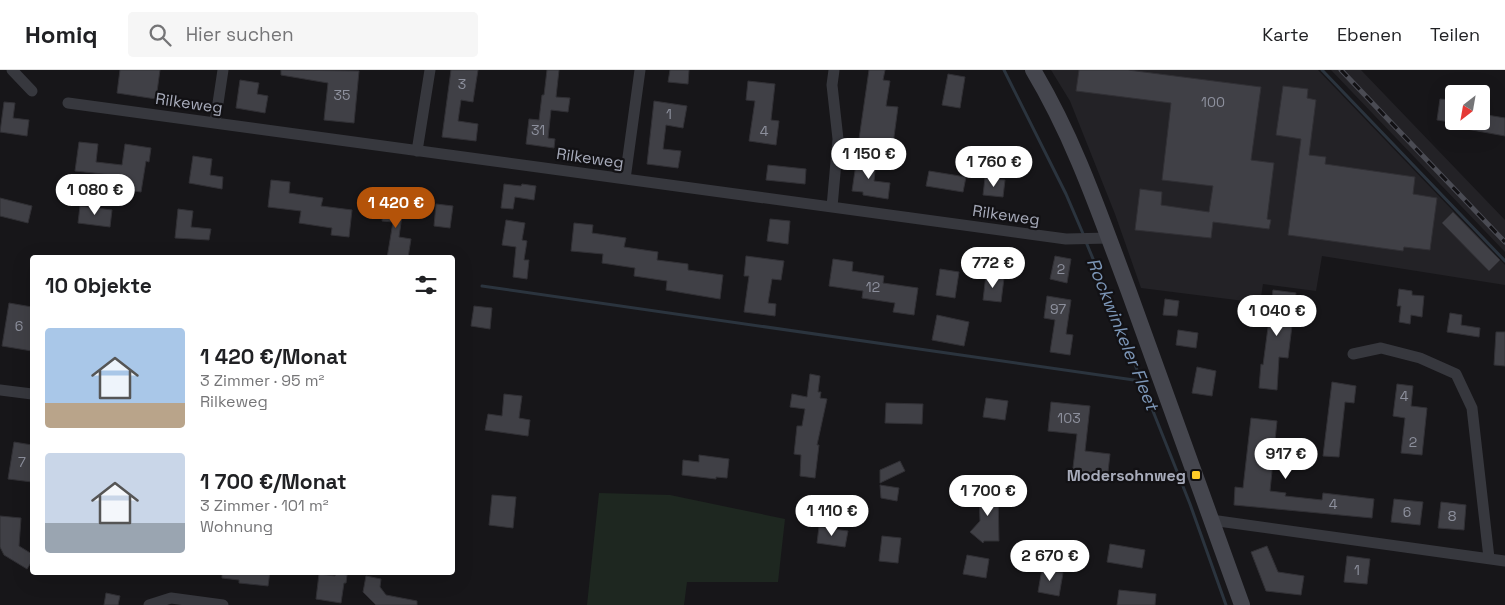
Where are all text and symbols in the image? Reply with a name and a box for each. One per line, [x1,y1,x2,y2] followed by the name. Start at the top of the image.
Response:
[128,12,478,57] search box
[25,19,98,50] text: Homiq
[146,21,174,49] icon: search
[186,22,294,47] text: Hier suchen
[1262,23,1309,46] text: Karte
[1337,23,1402,46] text: Ebenen
[1430,23,1480,46] text: Teilen
[458,75,466,93] house number: 3
[1445,85,1490,130] north arrow
[1445,85,1490,130] map controls
[334,86,350,104] house number: 35
[154,88,224,118] street label: Rilkeweg
[1201,93,1225,111] house number: 100
[666,105,672,123] house number: 1
[531,121,545,139] house number: 31
[760,122,769,140] house number: 4
[823,138,915,180] pin: 1 150 €
[555,143,625,173] street label: Rilkeweg
[842,143,896,164] text: 1 150 €
[948,146,1040,188] pin: 1 760 €
[966,151,1022,172] text: 1 760 €
[49,174,141,216] pin: 1 080 €
[67,179,123,200] text: 1 080 €
[350,186,442,229] pin: 1 420 €
[368,192,424,213] text: 1 420 €
[971,200,1041,230] street label: Rilkeweg
[958,246,1028,289] pin: 772 €
[972,252,1014,273] text: 772 €
[1082,254,1165,415] water label: Rockwinkeler Fleet
[1057,260,1065,278] house number: 2
[412,271,440,299] icon: filters
[45,272,152,299] text: 10 Objekte
[866,278,880,296] house number: 12
[1231,294,1323,337] pin: 1 040 €
[1050,300,1066,318] house number: 97
[1248,300,1306,321] text: 1 040 €
[15,317,23,335] house number: 6
[200,343,347,370] text: 1 420 €/Monat
[85,348,145,408] icon: home
[200,370,324,391] text: 3 Zimmer · 95 m²
[1400,387,1409,405] house number: 4
[200,391,268,412] text: Rilkeweg
[1057,409,1081,427] house number: 103
[1409,433,1417,451] house number: 2
[1251,438,1321,480] pin: 917 €
[1266,443,1306,464] text: 917 €
[18,453,26,471] house number: 7
[1067,465,1186,486] place label: Modersohnweg
[200,468,347,495] text: 1 700 €/Monat
[1190,469,1202,481] marker: Modersohnweg
[85,473,145,533] icon: home
[942,474,1034,517] pin: 1 700 €
[960,480,1016,501] text: 1 700 €
[786,494,878,537] pin: 1 110 €
[200,495,329,516] text: 3 Zimmer · 101 m²
[1329,495,1338,513] house number: 4
[806,500,858,521] text: 1 110 €
[1403,503,1411,521] house number: 6
[1448,507,1457,525] house number: 8
[200,516,273,537] text: Wohnung
[1004,540,1096,582] pin: 2 670 €
[1021,545,1079,566] text: 2 670 €
[1354,561,1360,579] house number: 1

